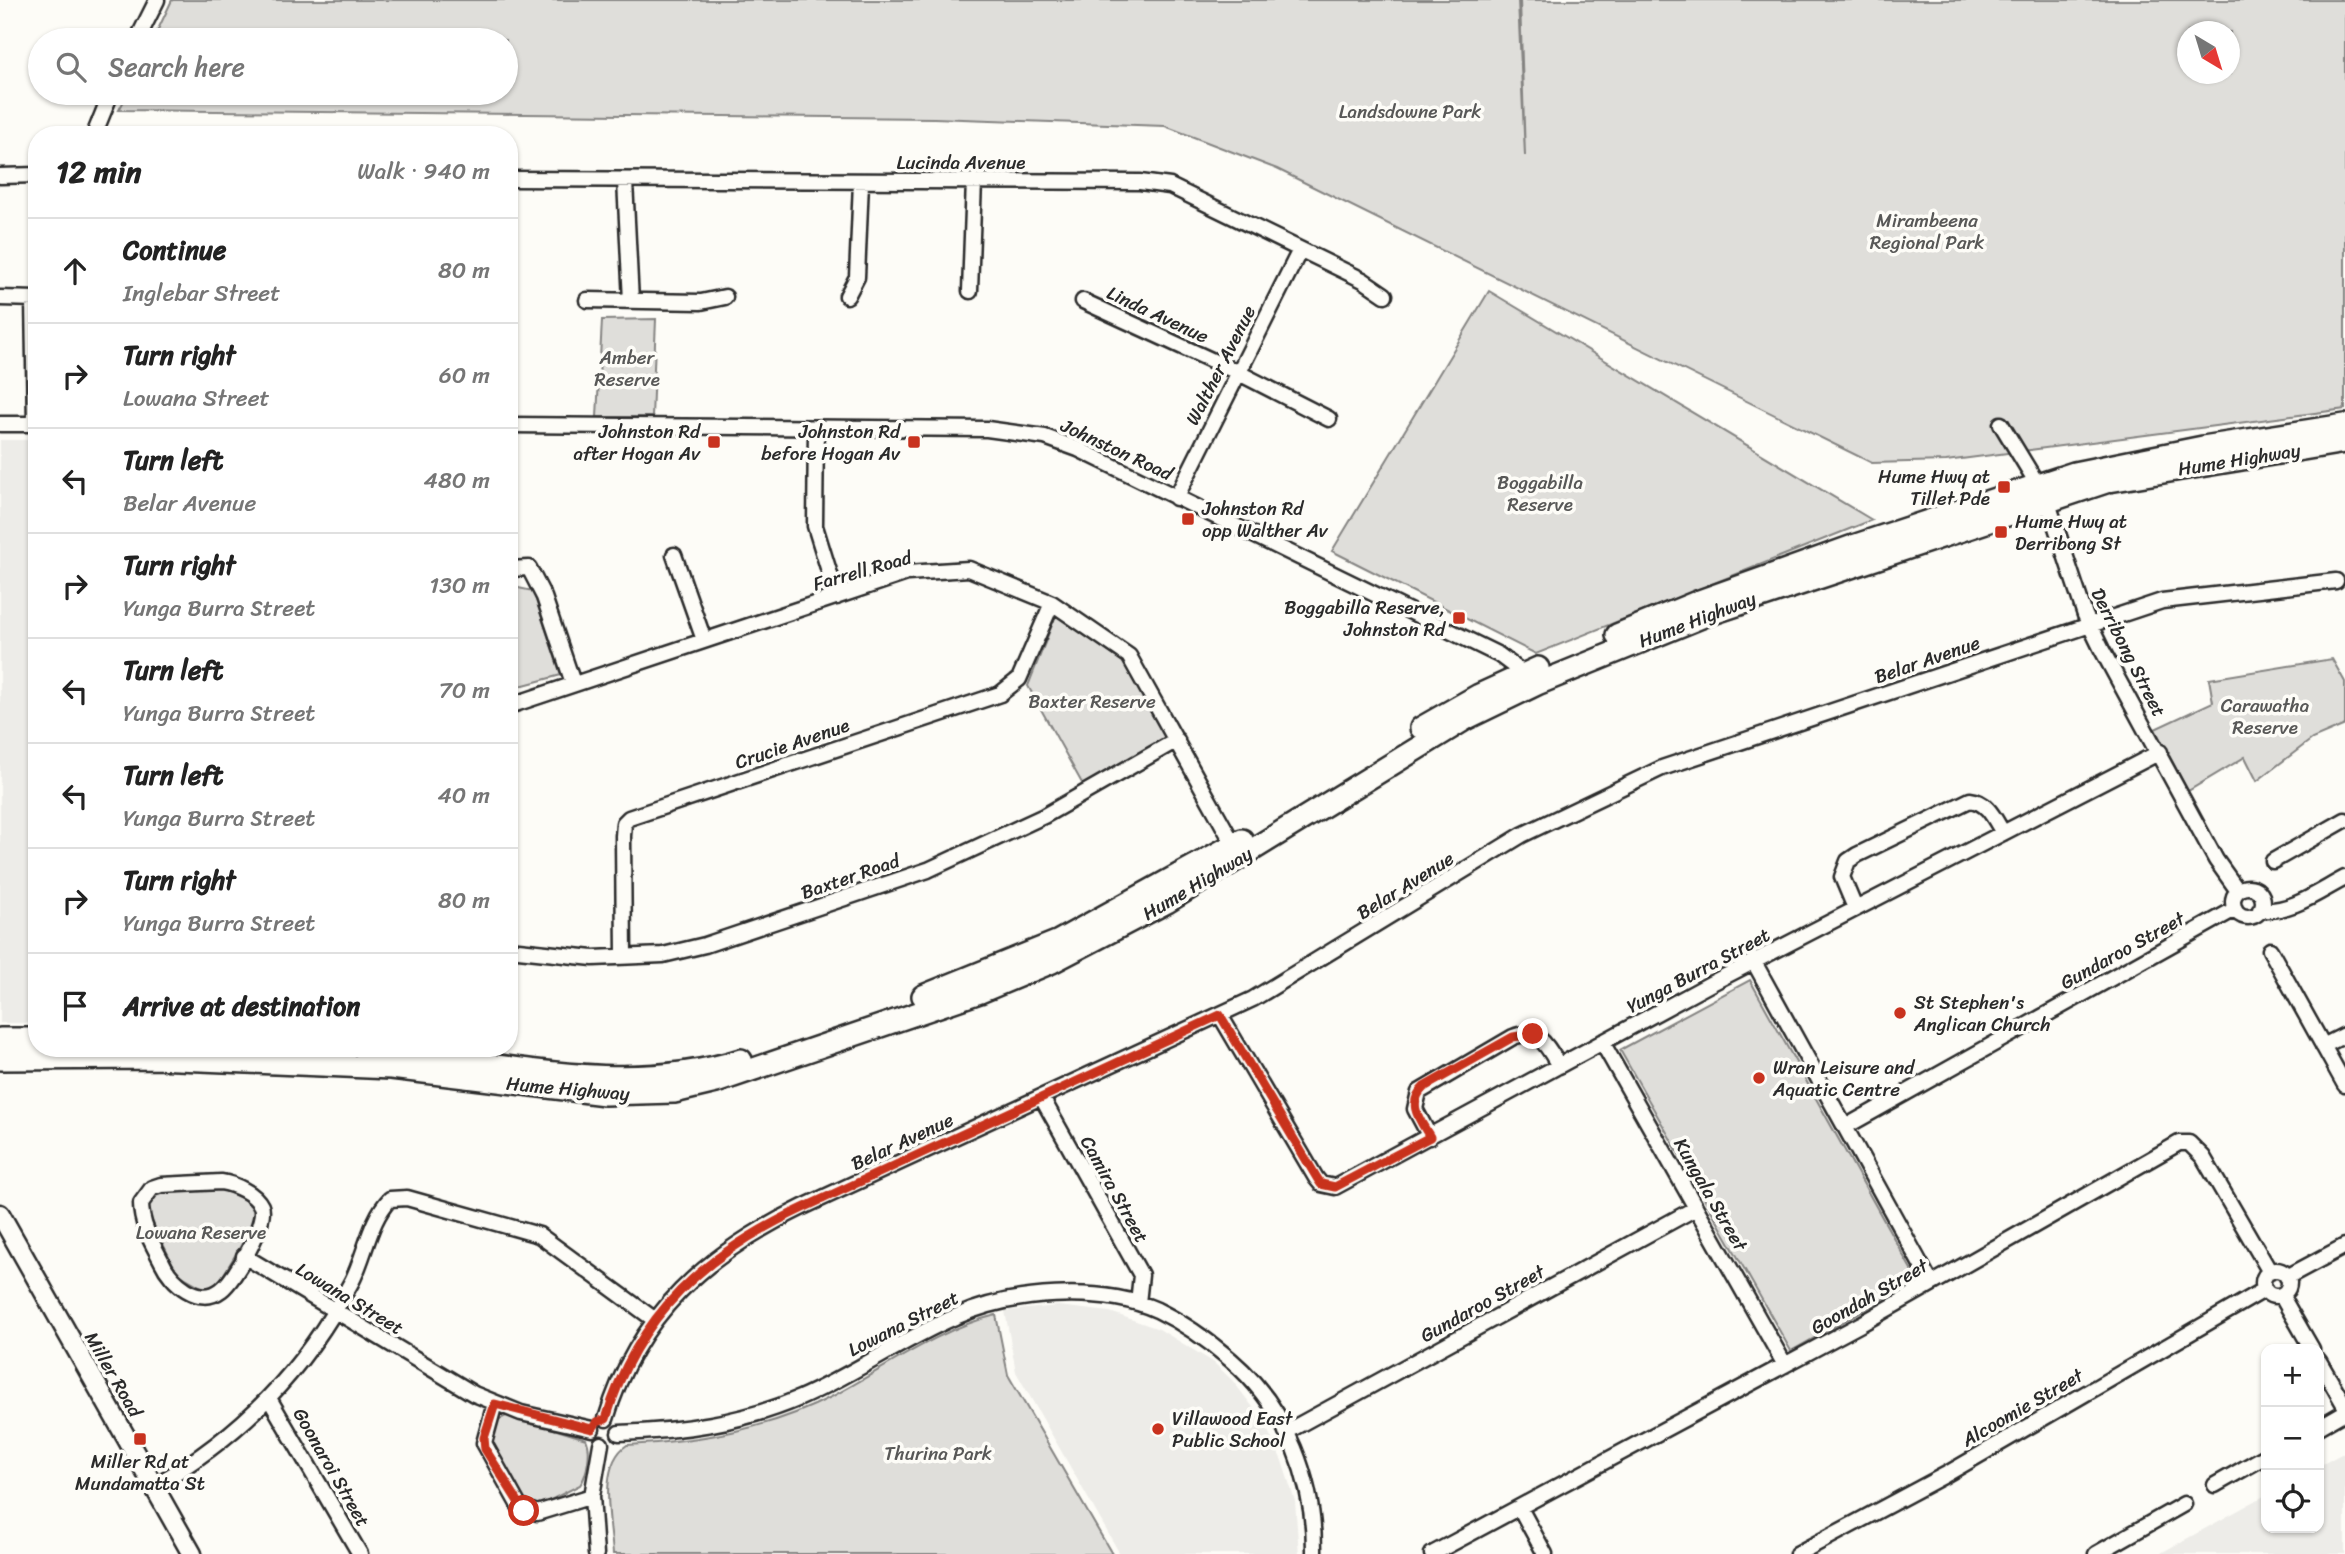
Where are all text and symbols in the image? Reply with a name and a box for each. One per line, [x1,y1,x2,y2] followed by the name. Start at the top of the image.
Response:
[2177,21,2240,84] north arrow
[28,28,518,105] search box
[108,44,245,90] text: Search here
[52,48,90,86] icon: search
[1339,95,1481,128] park label: Landsdowne Park
[56,145,141,199] text: 12 min
[896,146,1026,179] street label: Lucinda Avenue
[357,151,490,192] text: Walk · 940 m
[1870,204,1984,259] park label: Mirambeena Regional Park
[123,227,226,273] text: Continue
[438,250,490,291] text: 80 m
[56,252,94,290] icon: ahead
[123,273,280,314] text: Inglebar Street
[1101,276,1215,353] street label: Linda Avenue
[1176,299,1265,431] street label: Walther Avenue
[123,332,236,378] text: Turn right
[594,341,660,396] park label: Amber Reserve
[439,355,490,396] text: 60 m
[56,357,94,395] icon: right
[123,378,270,419] text: Lowana Street
[1054,409,1180,491] street label: Johnston Road
[573,415,702,470] place label: Johnston Rd after Hogan Av
[761,415,902,470] place label: Johnston Rd before Hogan Av
[2175,433,2303,485] street label: Hume Highway
[706,434,722,450] marker: Johnston Rd after Hogan Av
[906,434,922,450] marker: Johnston Rd before Hogan Av
[123,437,223,483] text: Turn left
[424,460,490,501] text: 480 m
[1878,460,1990,515] place label: Hume Hwy at Tillet Pde
[56,462,94,500] icon: left
[1497,466,1584,521] park label: Boggabilla Reserve
[1996,479,2012,495] marker: Hume Hwy at Tillet Pde
[123,483,256,524] text: Belar Avenue
[1201,492,1329,547] place label: Johnston Rd opp Walther Av
[2015,505,2127,560] place label: Hume Hwy at Derribong St
[1180,511,1196,527] marker: Johnston Rd opp Walther Av
[1993,524,2009,540] marker: Hume Hwy at Derribong St
[809,540,916,600] street label: Farrell Road
[123,542,236,588] text: Turn right
[429,565,490,606] text: 130 m
[56,567,94,605] icon: right
[1634,582,1761,657] street label: Hume Highway
[2082,582,2175,723] street label: Derribong Street
[123,588,315,629] text: Yunga Burra Street
[1284,591,1447,646] place label: Boggabilla Reserve, Johnston Rd
[1451,610,1467,626] marker: Boggabilla Reserve, Johnston Rd
[1870,626,1985,693] street label: Belar Avenue
[123,647,223,693] text: Turn left
[439,670,490,711] text: 70 m
[56,672,94,710] icon: left
[1028,685,1156,718] park label: Baxter Reserve
[2221,689,2310,744] park label: Carawatha Reserve
[123,693,315,734] text: Yunga Burra Street
[730,708,854,778] street label: Crucie Avenue
[123,752,223,798] text: Turn left
[437,775,490,816] text: 40 m
[56,777,94,815] icon: left
[123,798,315,839] text: Yunga Burra Street
[1136,837,1259,929] street label: Hume Highway
[1350,842,1461,929] street label: Belar Avenue
[796,844,906,909] street label: Baxter Road
[123,857,236,903] text: Turn right
[438,880,490,921] text: 80 m
[56,882,94,920] icon: right
[2054,902,2192,998] street label: Gundaroo Street
[123,903,315,944] text: Yunga Burra Street
[1620,919,1776,1022] street label: Yunga Burra Street
[123,983,360,1029] text: Arrive at destination
[1913,986,2050,1041] place label: St Stephen's Anglican Church
[56,987,94,1025] icon: arrive
[1892,1005,1908,1021] marker: St Stephen's Anglican Church
[1517,1018,1548,1049] route end
[1772,1051,1916,1106] place label: Wran Leisure and Aquatic Centre
[505,1067,631,1110] street label: Hume Highway
[1751,1070,1767,1086] marker: Wran Leisure and Aquatic Centre
[845,1103,959,1180] street label: Belar Avenue
[1071,1129,1158,1249] street label: Camira Street
[1665,1131,1757,1258] street label: Kungala Street
[136,1216,266,1249] park label: Lowana Reserve
[1804,1249,1935,1343] street label: Goondah Street
[289,1253,410,1344] street label: Lowana Street
[1414,1255,1552,1351] street label: Gundaroo Street
[842,1281,965,1366] street label: Lowana Street
[76,1325,152,1425] street label: Miller Road
[2261,1344,2324,1533] map controls
[2261,1344,2324,1407] button: +
[1954,1359,2090,1456] street label: Alcoomie Street
[284,1401,379,1533] street label: Goonaroi Street
[1172,1402,1294,1457] place label: Villawood East Public School
[2261,1407,2324,1470] button: −
[1150,1421,1166,1437] marker: Villawood East Public School
[132,1431,148,1447] marker: Miller Rd at Mundamatta St
[884,1437,992,1470] park label: Thurina Park
[75,1445,205,1500] place label: Miller Rd at Mundamatta St
[2261,1470,2324,1533] button: locate
[508,1495,539,1526] route start

